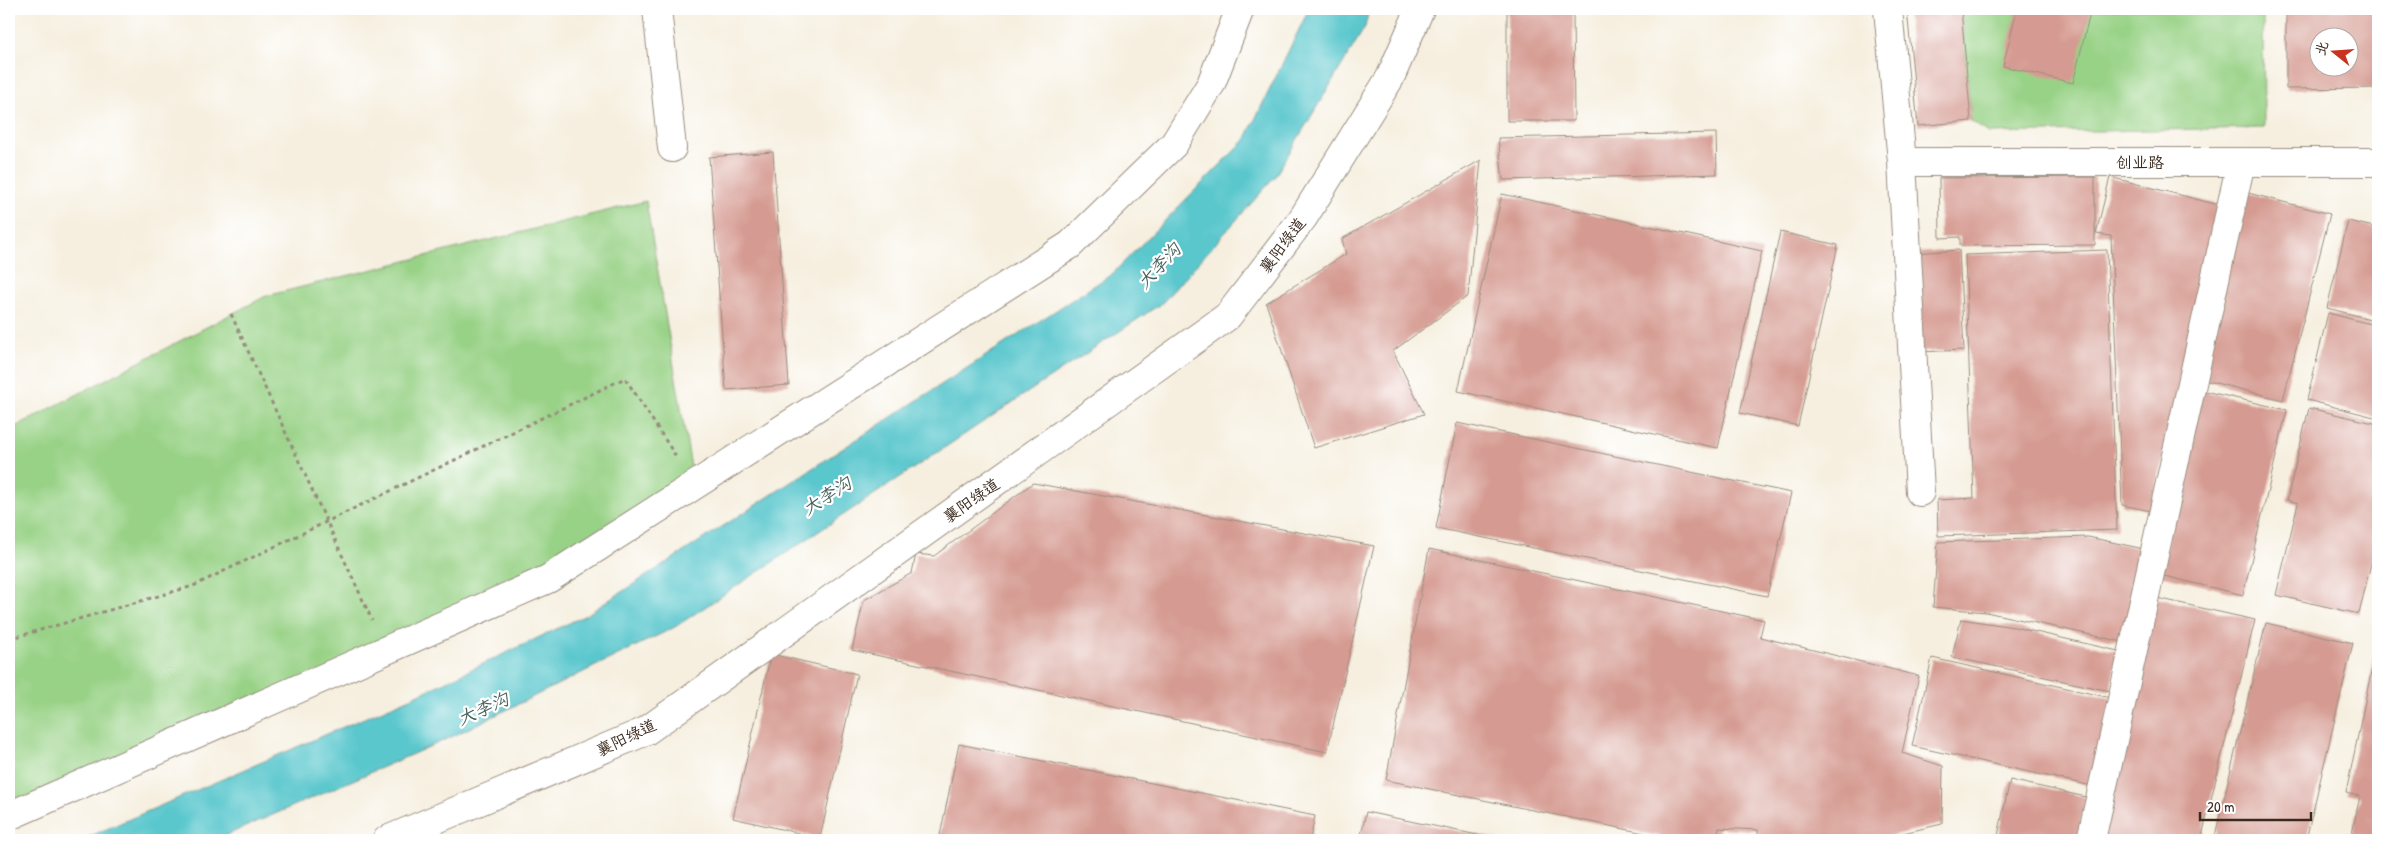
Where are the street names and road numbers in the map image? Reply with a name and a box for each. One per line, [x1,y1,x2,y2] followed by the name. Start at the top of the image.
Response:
[2116,151,2164,173] street label: 创业路
[1254,213,1310,277] street label: 襄阳绿道
[938,473,1004,527] street label: 襄阳绿道
[592,713,660,761] street label: 襄阳绿道

